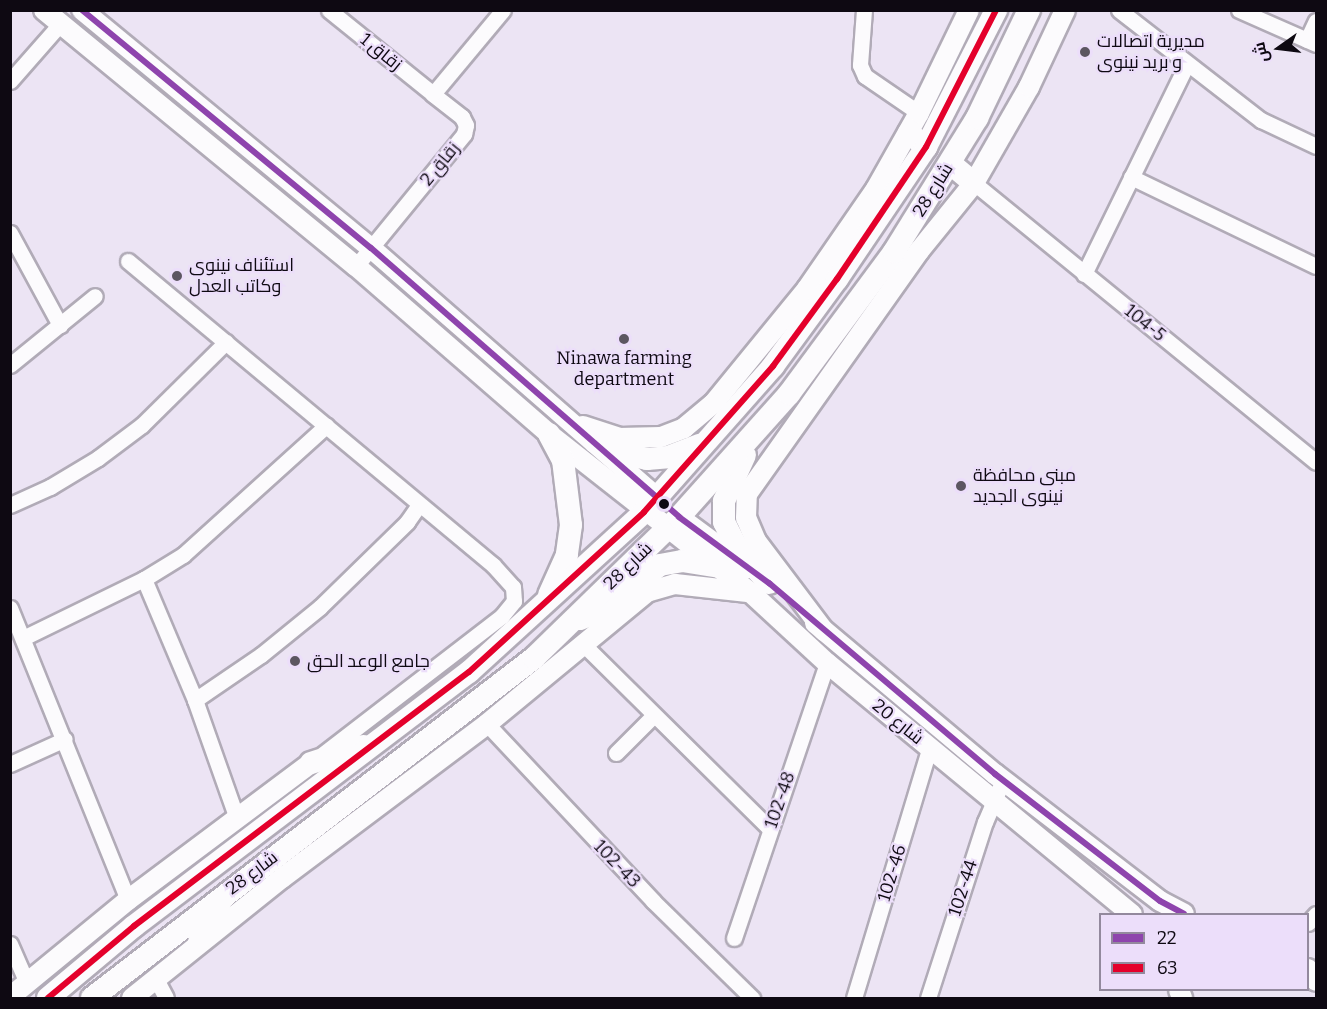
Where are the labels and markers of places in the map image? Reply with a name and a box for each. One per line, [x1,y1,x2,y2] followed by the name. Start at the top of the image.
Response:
[1097,31,1205,74] place label: مديرية اتصالات و بريد نينوى
[1078,45,1092,59] marker: مديرية اتصالات و بريد نينوى
[189,255,294,298] place label: استئناف نينوى وكاتب العدل
[170,269,184,283] marker: استئناف نينوى وكاتب العدل
[617,332,631,346] marker: Ninawa farming department
[556,348,692,391] place label: Ninawa farming department
[973,465,1076,508] place label: مبنى محافظة نينوى الجديد
[954,479,968,493] marker: مبنى محافظة نينوى الجديد
[658,498,670,510] unlabelled marker
[307,650,430,672] place label: جامع الوعد الحق
[288,654,302,668] marker: جامع الوعد الحق

